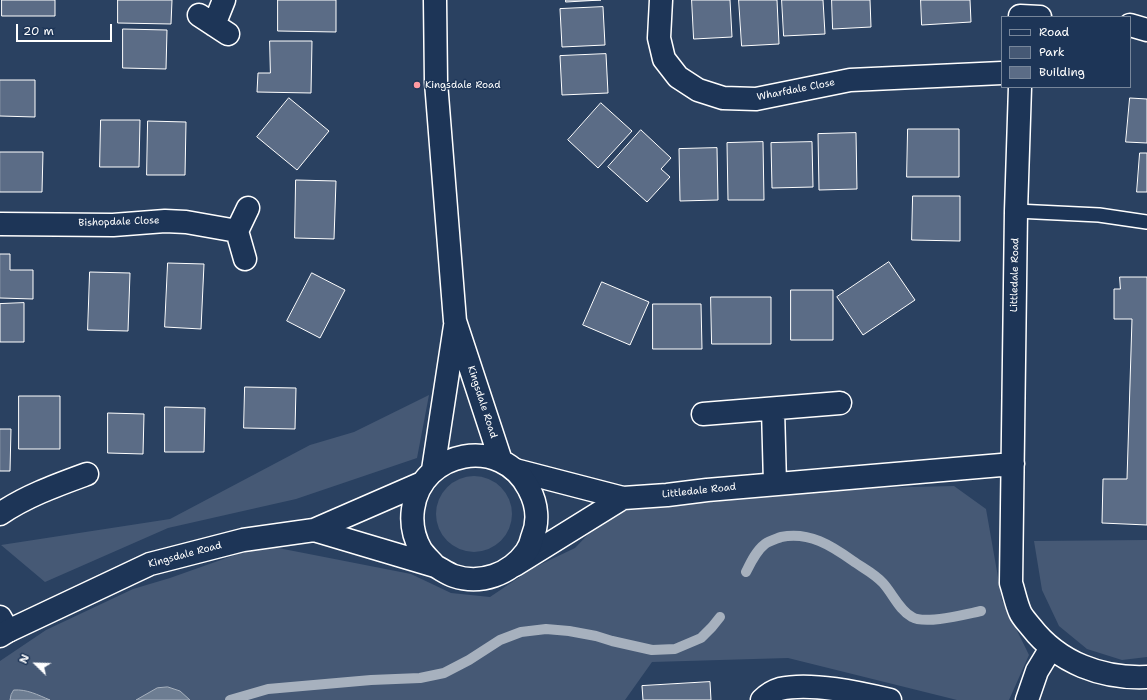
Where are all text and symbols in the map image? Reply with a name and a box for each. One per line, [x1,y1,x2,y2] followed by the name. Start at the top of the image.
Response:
[18,16,114,42] scale bar
[1001,16,1131,88] legend
[23,23,54,39] text: 20 m
[1039,24,1069,40] text: Road
[1039,44,1065,60] text: Park
[1039,64,1085,80] text: Building
[756,77,836,103] street label: Wharfdale Close
[425,79,501,91] place label: Kingsdale Road
[412,80,422,90] marker: Kingsdale Road
[78,215,160,229] street label: Bishopdale Close
[1008,238,1022,312] street label: Littledale Road
[465,364,499,440] street label: Kingsdale Road
[661,481,737,501] street label: Littledale Road
[147,539,223,571] street label: Kingsdale Road
[16,644,56,684] north arrow
[16,652,33,666] text: N

